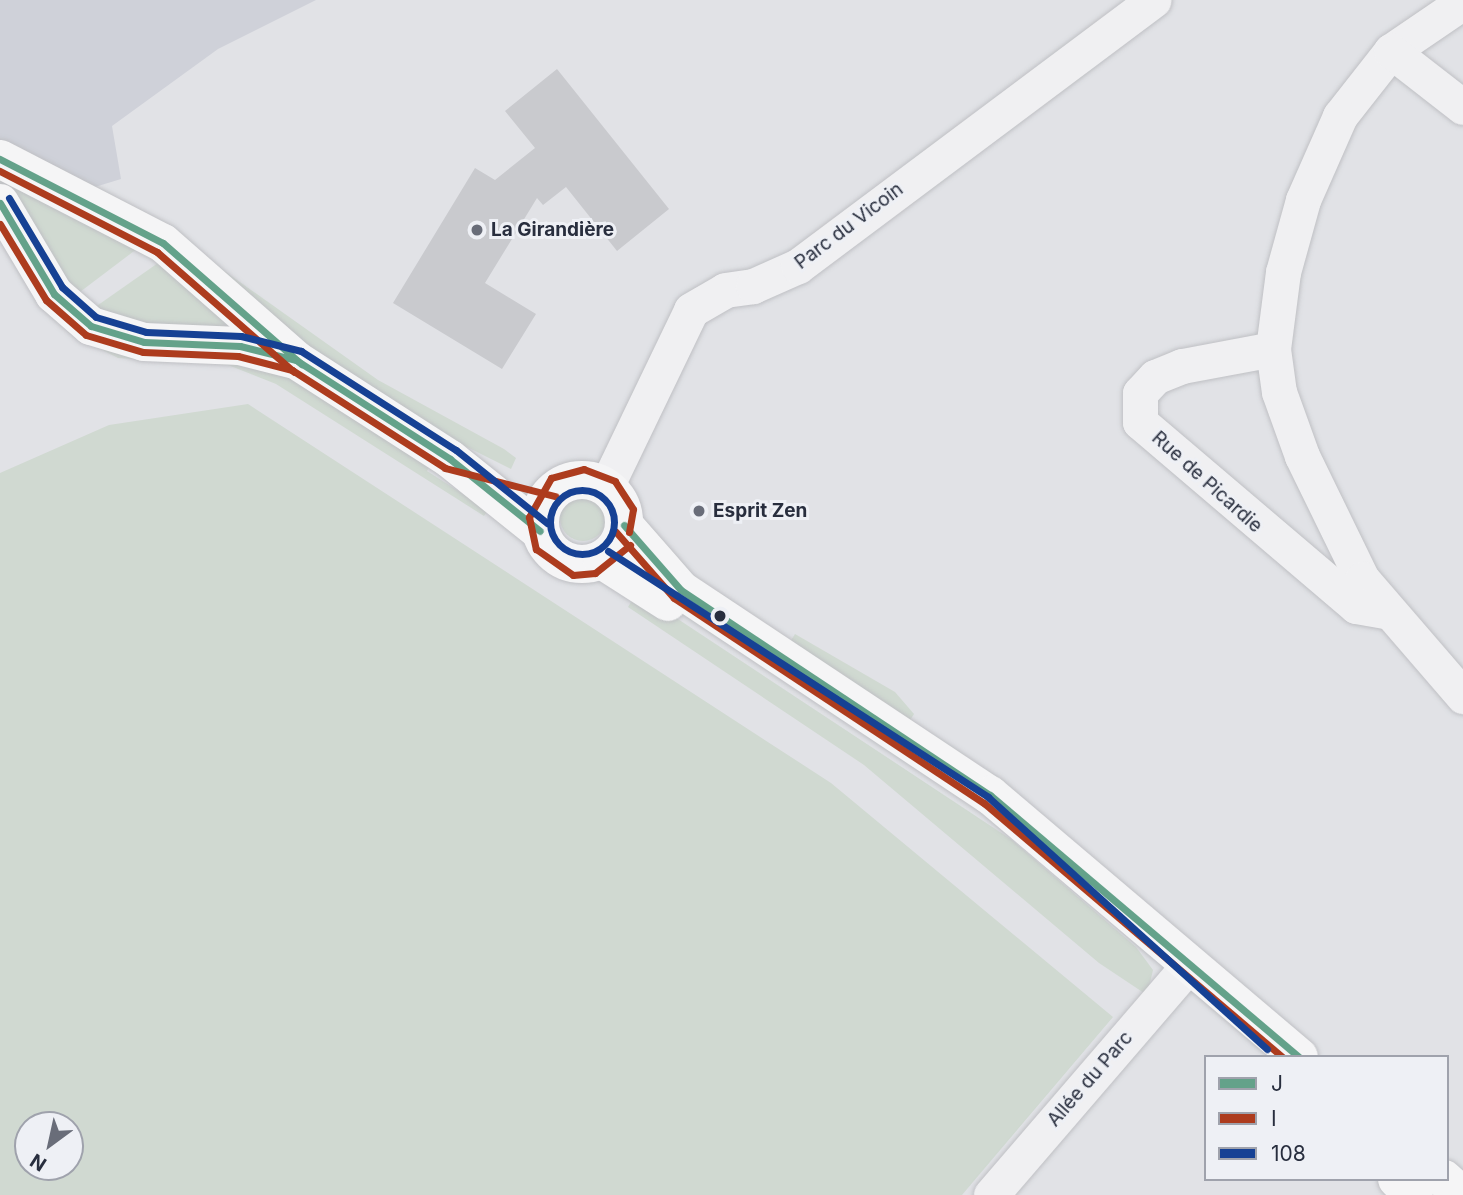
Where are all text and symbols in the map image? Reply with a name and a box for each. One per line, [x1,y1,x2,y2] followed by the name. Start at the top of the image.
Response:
[790,178,908,274] street label: Parc du Vicoin
[491,219,614,241] place label: La Girandière
[469,222,485,238] marker: La Girandière
[1147,427,1267,537] street label: Rue de Picardie
[713,500,807,522] place label: Esprit Zen
[691,503,707,519] marker: Esprit Zen
[713,609,727,623] unlabelled marker
[1043,1027,1137,1131] street label: Allée du Parc
[1204,1055,1449,1181] legend
[1271,1071,1283,1096] text: J
[1271,1106,1277,1131] text: I
[14,1111,84,1181] north arrow
[1271,1141,1306,1166] text: 108
[26,1149,51,1176] text: N

